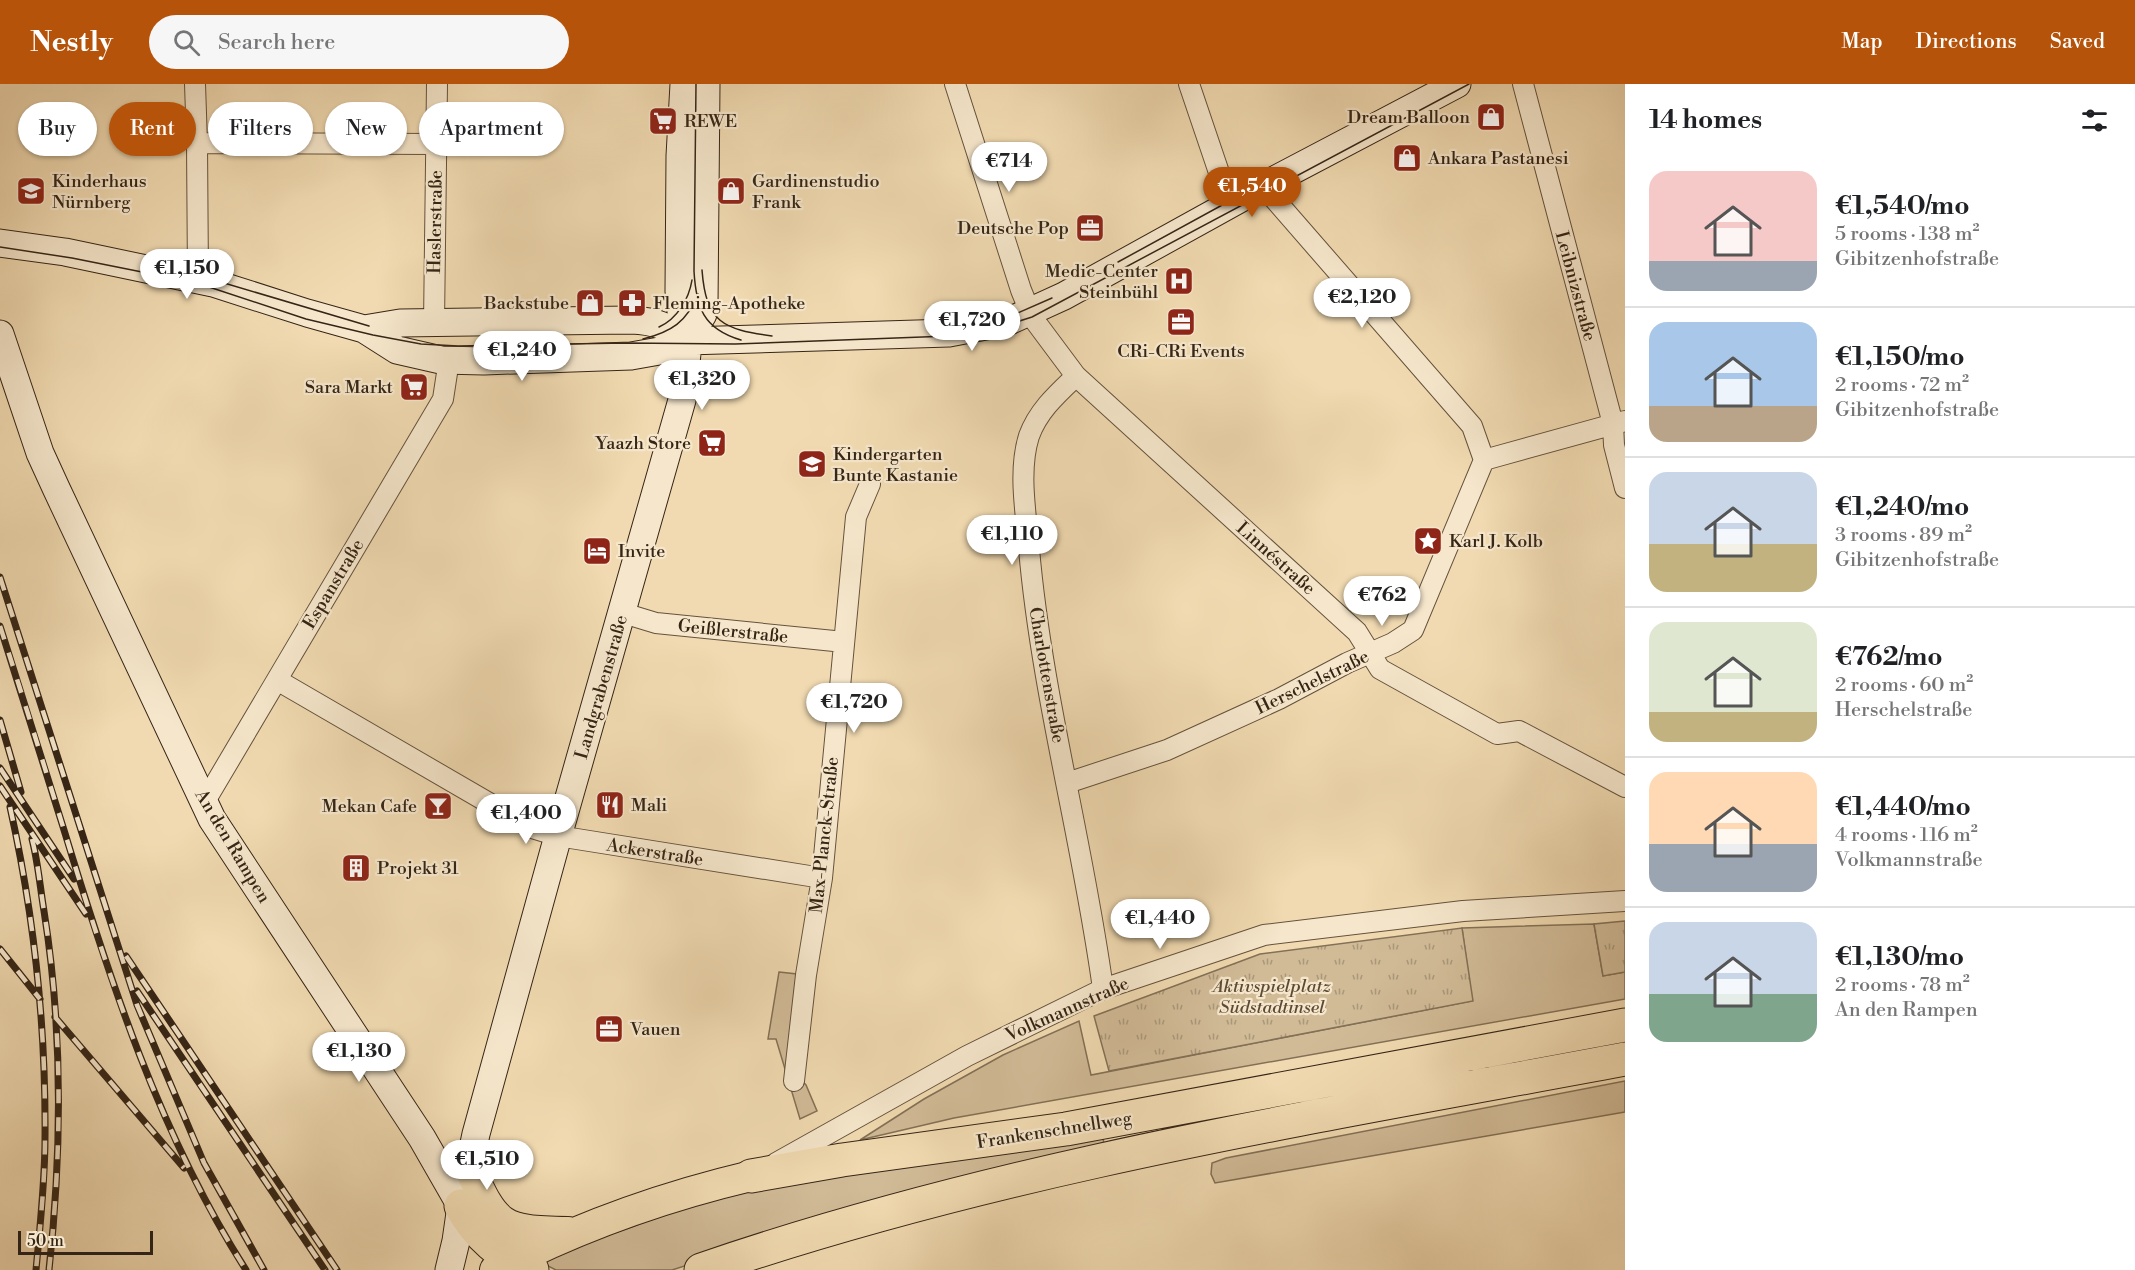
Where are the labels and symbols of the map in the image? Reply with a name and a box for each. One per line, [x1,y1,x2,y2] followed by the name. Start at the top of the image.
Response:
[1475,101,1507,133] shop icon: Dream Balloon
[647,105,679,137] supermarket icon: REWE
[1347,106,1470,129] place label: Dream Balloon
[684,110,737,133] place label: REWE
[973,142,1045,193] pin: €714
[1391,142,1423,174] shop icon: Ankara Pastanesi
[1427,147,1569,170] place label: Ankara Pastanesi
[1203,167,1301,218] pin: €1,540
[52,170,147,214] place label: Kinderhaus Nürnberg
[423,170,448,274] street label: Haslerstraße
[752,170,880,214] place label: Gardinenstudio Frank
[15,175,47,207] school or university icon: Kinderhaus Nürnberg
[715,175,747,207] shop icon: Gardinenstudio Frank
[1074,212,1106,244] office icon: Deutsche Pop
[957,217,1069,240] place label: Deutsche Pop
[1550,229,1601,344] street label: Leibnizstraße
[138,249,236,300] pin: €1,150
[1045,260,1159,304] place label: Medic-Center Steinbühl
[1163,265,1195,297] hospital icon: Medic-Center Steinbühl
[1313,278,1411,329] pin: €2,120
[574,287,606,319] shop icon: Backstube
[616,287,648,319] pharmacy icon: Fleming-Apotheke
[483,292,569,315] place label: Backstube
[653,292,805,315] place label: Fleming-Apotheke
[923,301,1021,352] pin: €1,720
[1165,306,1197,338] office icon: CRi-CRi Events
[473,331,571,382] pin: €1,240
[1117,340,1245,363] place label: CRi-CRi Events
[653,360,751,411] pin: €1,320
[398,371,430,403] supermarket icon: Sara Markt
[305,376,394,399] place label: Sara Markt
[696,427,728,459] supermarket icon: Yaazh Store
[594,432,691,455] place label: Yaazh Store
[832,443,958,487] place label: Kindergarten Bunte Kastanie
[796,448,828,480] school or university icon: Kindergarten Bunte Kastanie
[963,515,1061,566] pin: €1,110
[1231,517,1320,600] street label: Linnéstraße
[1412,525,1444,557] place icon: Karl J. Kolb
[1449,530,1543,553] place label: Karl J. Kolb
[298,535,369,633] street label: Espanstraße
[581,535,613,567] hotel icon: Invite
[618,540,665,563] place label: Invite
[1346,576,1418,627] pin: €762
[1023,605,1070,745] street label: Charlottenstraße
[570,612,633,762] street label: Landgrabenstraße
[677,614,789,649] street label: Geißlerstraße
[1252,645,1373,720] street label: Herschelstraße
[805,683,903,734] pin: €1,720
[805,756,844,914] street label: Max-Planck-Straße
[189,784,276,907] street label: An den Rampen
[594,789,626,821] restaurant icon: Mali
[422,790,454,822] bar icon: Mekan Cafe
[477,794,575,845] pin: €1,400
[631,794,667,817] place label: Mali
[322,795,417,818] place label: Mekan Cafe
[604,833,705,871] street label: Ackerstraße
[340,852,372,884] building icon: Projekt 31
[377,857,459,880] place label: Projekt 31
[1111,899,1209,950] pin: €1,440
[1001,972,1133,1047] street label: Volkmannstraße
[1211,975,1331,1019] park label: Aktivspielplatz Südstadtinsel
[593,1013,625,1045] office icon: Vauen
[629,1018,681,1041] place label: Vauen
[310,1032,408,1083] pin: €1,130
[975,1107,1134,1154] street label: Frankenschnellweg
[438,1140,536,1191] pin: €1,510
[18,1228,153,1256] scale bar

